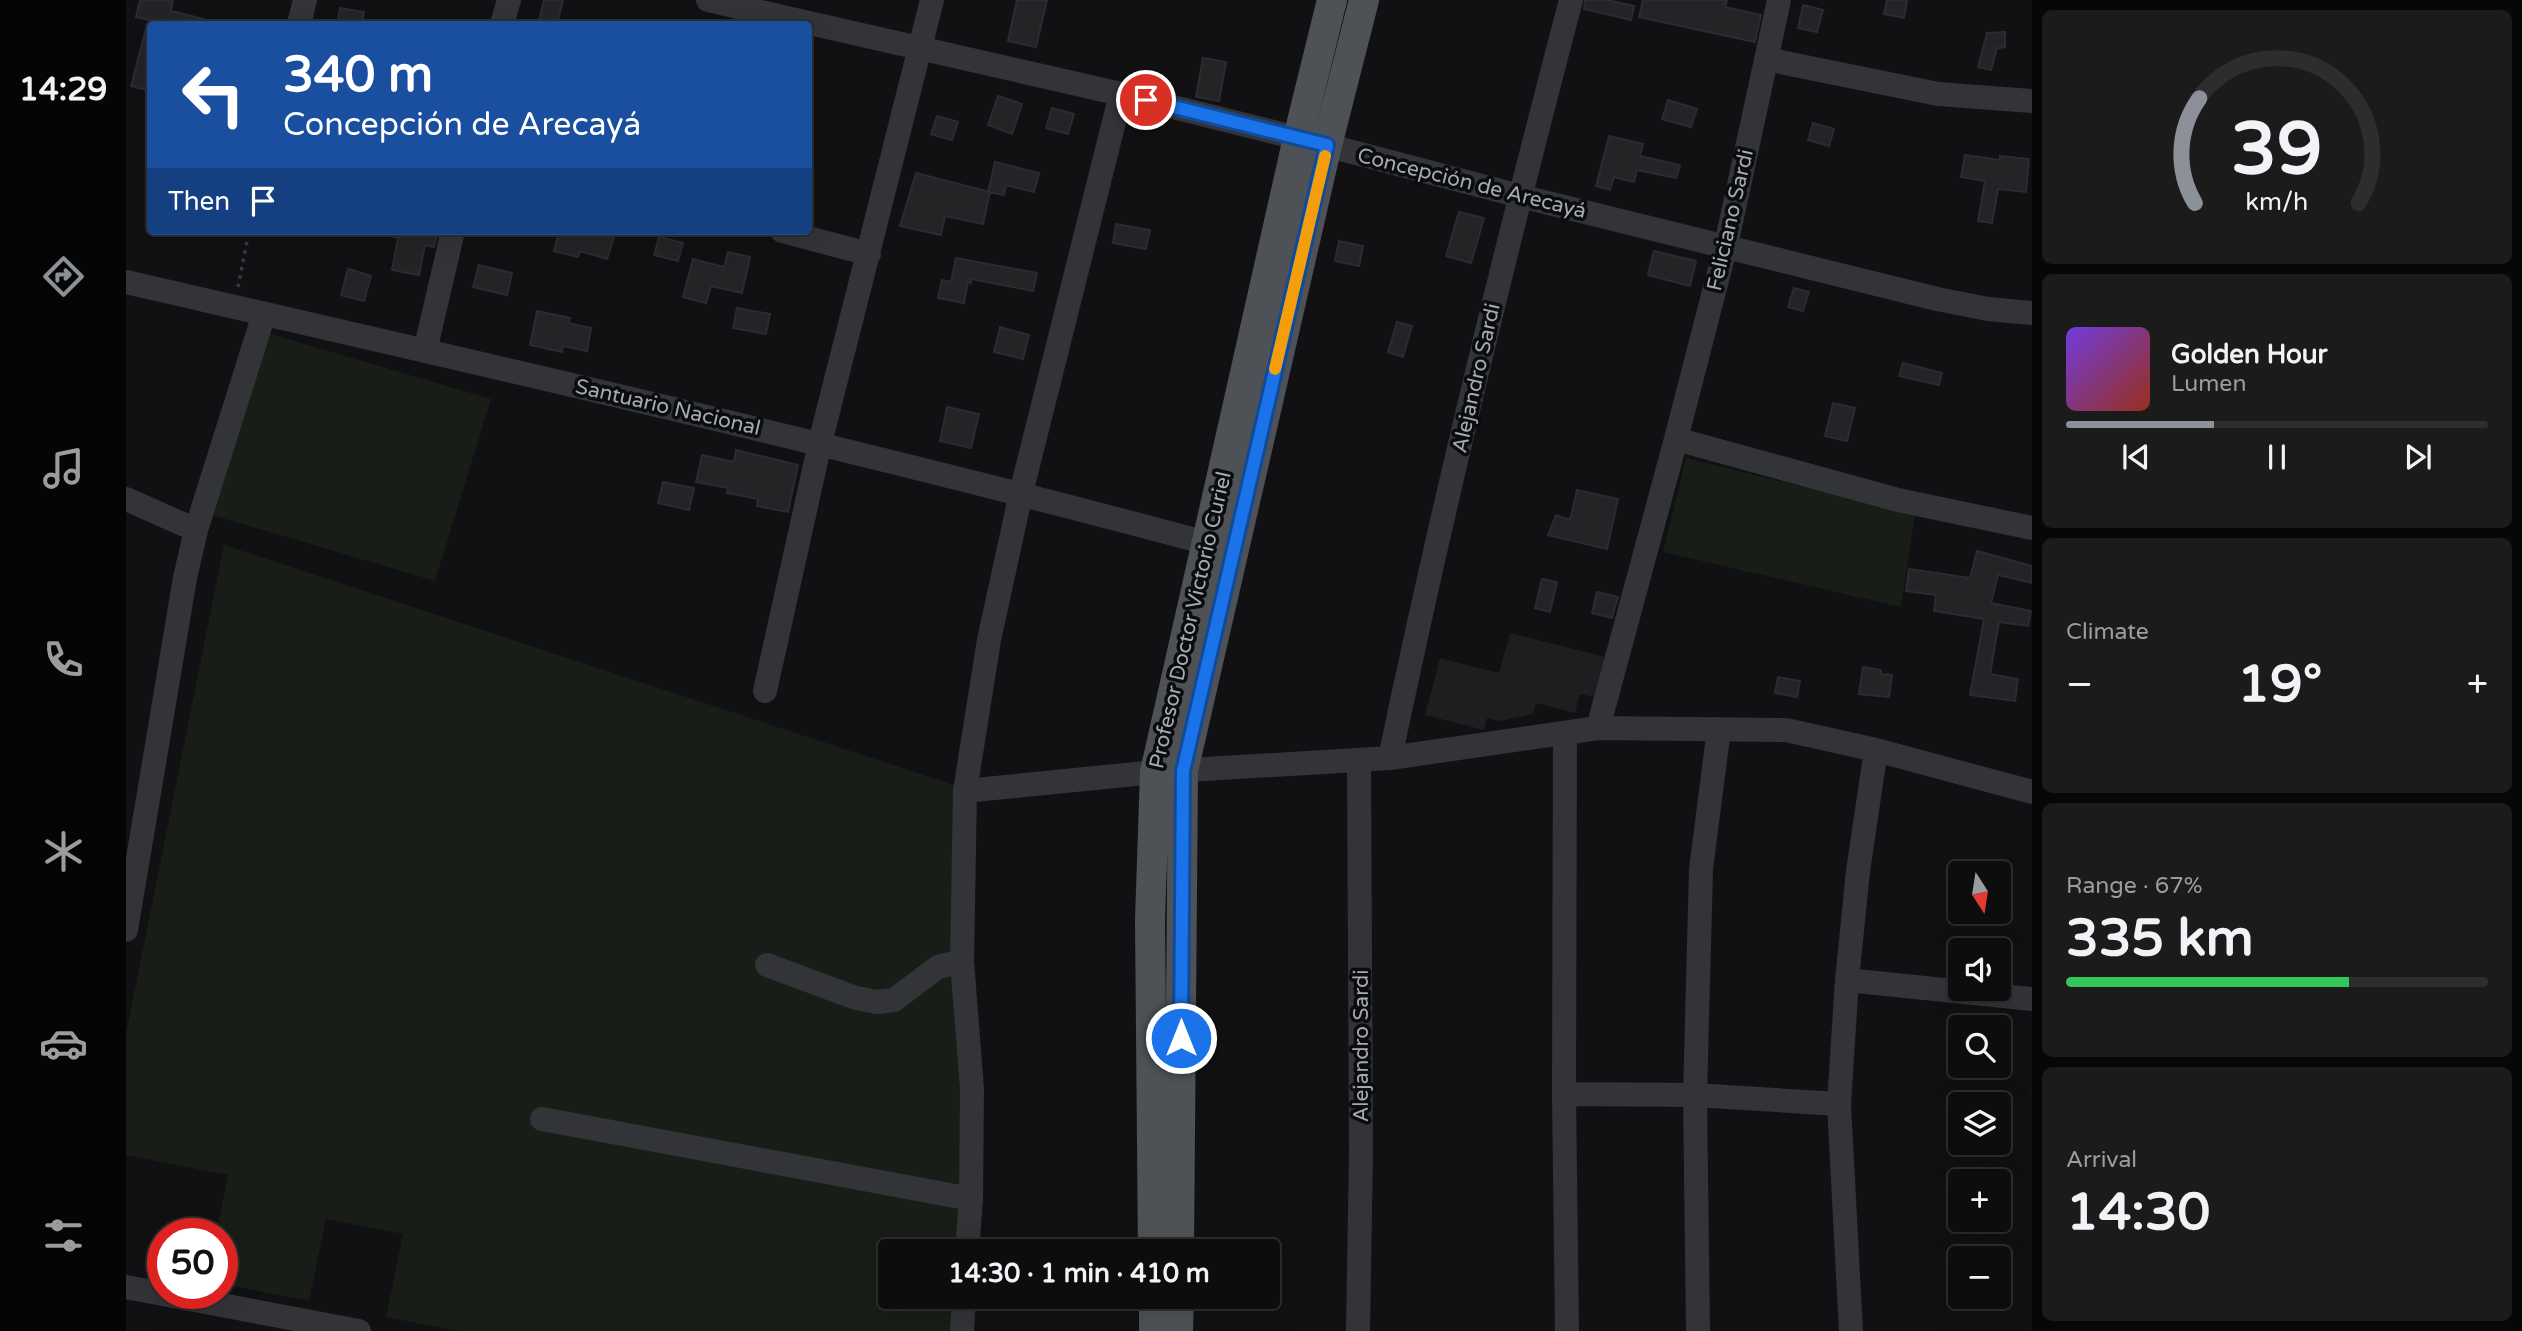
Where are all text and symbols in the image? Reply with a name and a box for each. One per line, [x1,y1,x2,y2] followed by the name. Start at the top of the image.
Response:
[283,46,433,105] text: 340 m
[168,49,259,140] icon: left
[1116,70,1176,130] pin
[19,71,107,109] text: 14:29
[1127,81,1165,119] icon: arrive
[283,106,641,144] text: Concepción de Arecayá
[2231,106,2323,194] text: 39
[1355,143,1589,224] street label: Concepción de Arecayá
[1702,147,1759,293] street label: Feliciano Sardi
[244,182,282,220] icon: arrive
[168,186,230,217] text: Then
[2246,187,2308,217] text: km/h
[39,252,88,301] icon: directions
[1447,301,1506,455] street label: Alejandro Sardi
[2171,339,2328,370] text: Golden Hour
[2171,370,2246,398] text: Lumen
[573,374,763,441] street label: Santuario Nacional
[2117,438,2155,476] icon: previous
[2258,438,2296,476] icon: pause
[2399,438,2437,476] icon: next
[39,444,88,493] icon: music
[1144,469,1237,771] street label: Profesor Doctor Victorio Curiel
[2066,618,2149,646] text: Climate
[39,635,88,684] icon: phone
[2237,653,2322,716] text: 19°
[2066,662,2093,708] text: −
[2467,662,2488,708] text: +
[39,827,88,876] icon: climate
[1948,861,2011,924] north arrow
[1948,861,2011,1309] map controls
[2066,872,2202,900] text: Range · 67%
[2066,907,2254,970] text: 335 km
[1948,938,2011,1001] button: sound
[1349,970,1374,1122] street label: Alejandro Sardi
[1144,1001,1218,1075] position arrow
[1948,1015,2011,1078] button: search
[39,1019,88,1068] icon: car
[1948,1092,2011,1155] button: layers
[2066,1146,2137,1174] text: Arrival
[1948,1169,2011,1232] button: +
[2066,1181,2210,1244] text: 14:30
[39,1211,88,1260] icon: filters
[147,1218,238,1309] speed limit sign: 50
[1948,1246,2011,1309] button: −
[948,1258,1210,1289] text: 14:30 · 1 min · 410 m

